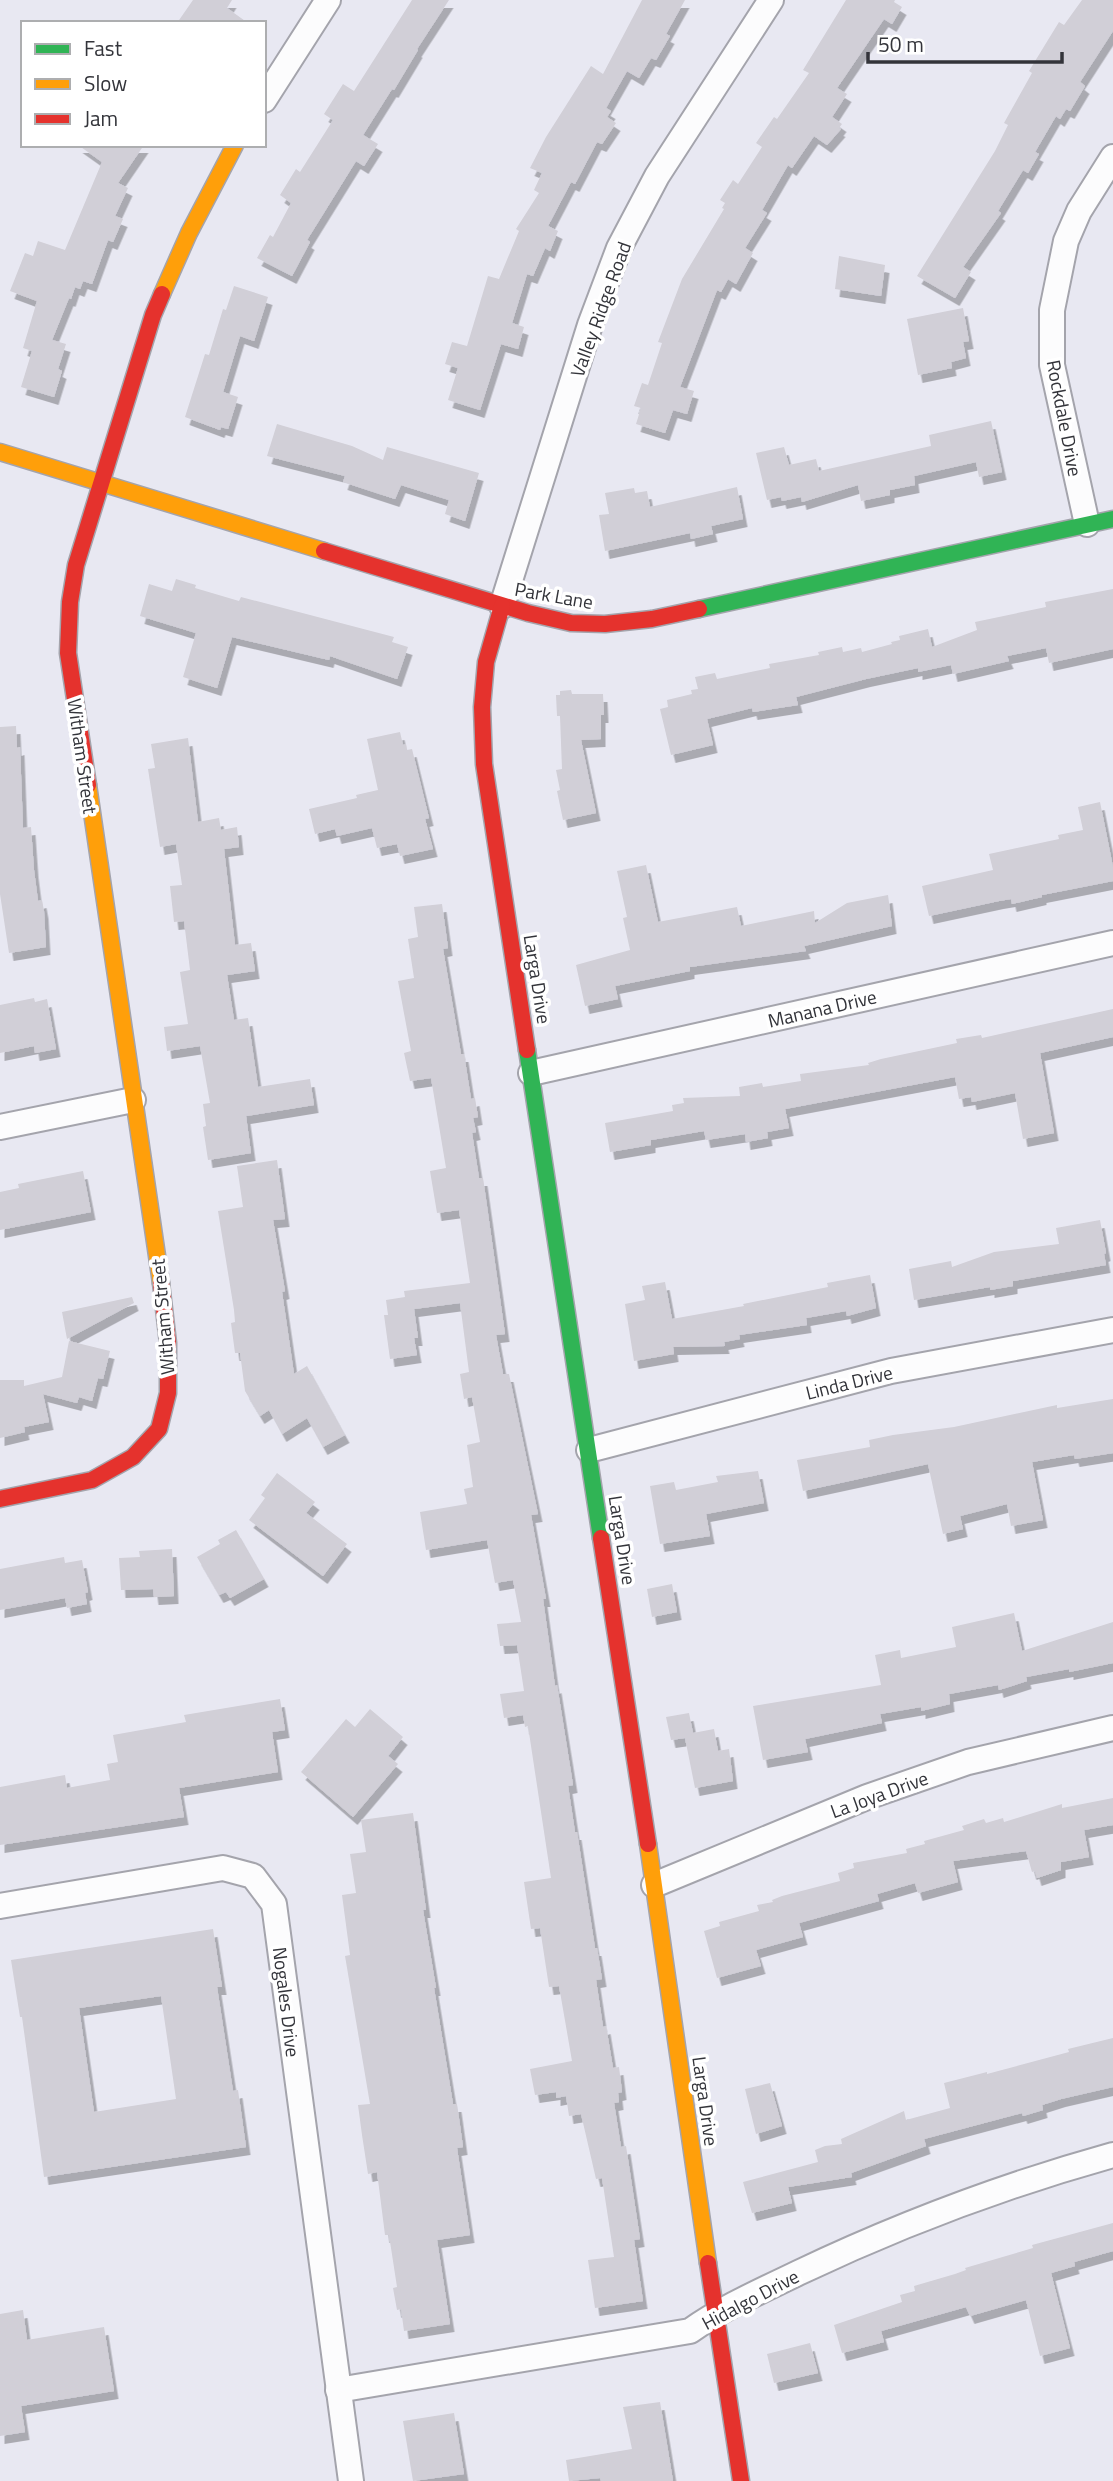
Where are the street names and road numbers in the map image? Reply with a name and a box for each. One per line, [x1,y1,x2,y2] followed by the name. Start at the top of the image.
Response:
[562,237,638,381] street label: Valley Ridge Road
[1040,357,1090,479] street label: Rockdale Drive
[513,574,595,616] street label: Park Lane
[61,696,106,816] street label: Witham Street
[517,932,559,1026] street label: Larga Drive
[765,981,879,1035] street label: Manana Drive
[142,1257,182,1376] street label: Witham Street
[802,1357,896,1407] street label: Linda Drive
[602,1493,644,1587] street label: Larga Drive
[826,1763,932,1825] street label: La Joya Drive
[266,1945,308,2059] street label: Nogales Drive
[685,2054,727,2148] street label: Larga Drive
[696,2261,804,2337] street label: Hidalgo Drive

